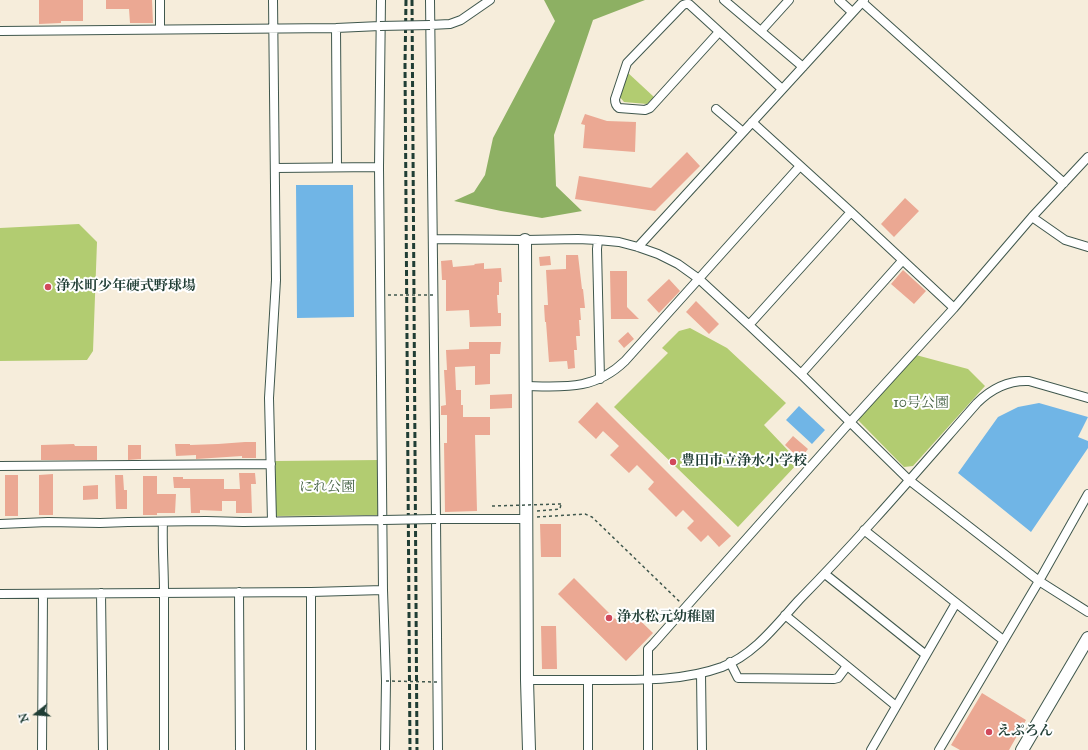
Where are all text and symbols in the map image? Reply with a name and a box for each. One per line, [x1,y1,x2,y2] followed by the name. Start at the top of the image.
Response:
[56,279,196,295] place label: 浄水町少年硬式野球場
[43,282,53,292] marker: 浄水町少年硬式野球場
[893,396,949,412] park label: 10号公園
[681,454,807,470] place label: 豊田市立浄水小学校
[668,457,678,467] marker: 豊田市立浄水小学校
[299,480,355,496] park label: にれ公園
[617,610,715,626] place label: 浄水松元幼稚園
[604,613,614,623] marker: 浄水松元幼稚園
[16,694,56,734] north arrow
[16,711,32,724] text: N
[997,724,1053,740] place label: えぷろん
[984,727,994,737] marker: えぷろん

